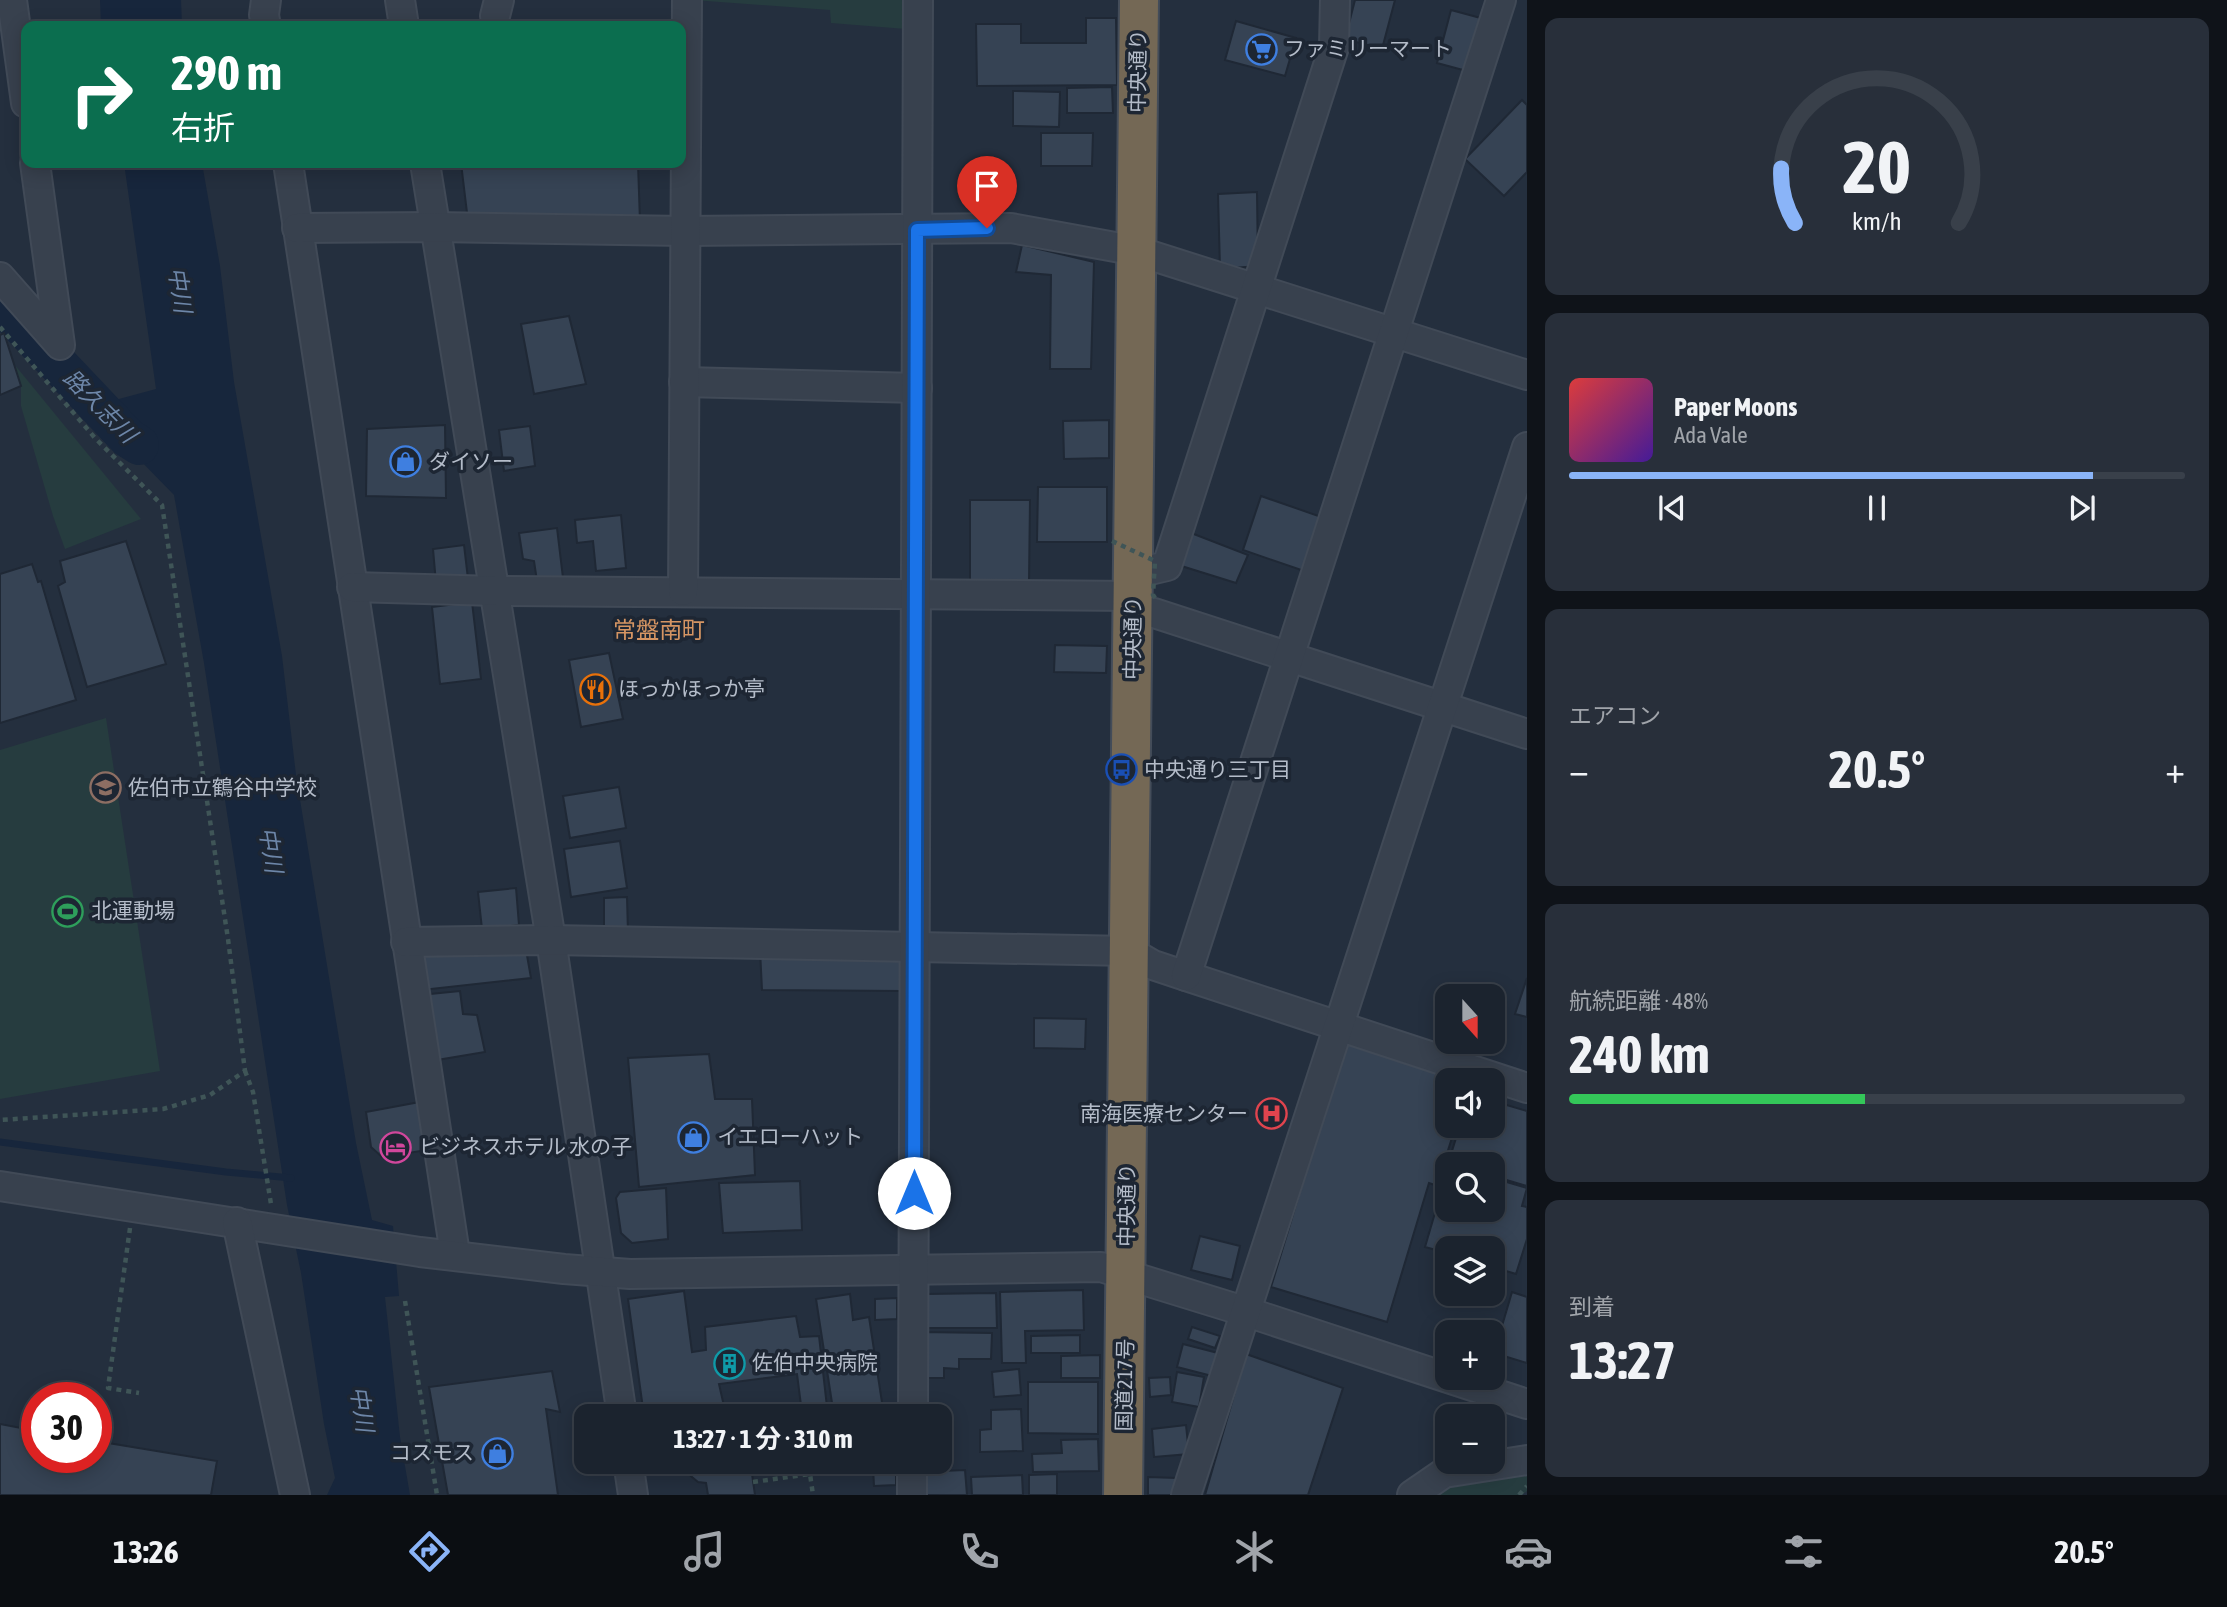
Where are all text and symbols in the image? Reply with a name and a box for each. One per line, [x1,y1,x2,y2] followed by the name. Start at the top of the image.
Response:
[1124,29,1150,113] street label: 中央通り
[1244,32,1278,66] supermarket icon: ファミリーマート
[1284,36,1452,60] place label: ファミリーマート
[171,44,282,100] text: 290 m
[56,49,147,140] icon: right
[171,109,235,146] text: 右折
[1843,125,1911,208] text: 20
[957,156,1017,228] pin
[968,167,1006,205] icon: arrive
[1852,207,1902,235] text: km/h
[164,265,197,318] water label: 中川
[58,364,144,450] water label: 路久志川
[1674,392,1797,422] text: Paper Moons
[1674,422,1748,448] text: Ada Vale
[389,445,423,479] shop icon: ダイソー
[429,449,513,473] place label: ダイソー
[1653,489,1691,527] icon: previous
[1858,489,1896,527] icon: pause
[2063,489,2101,527] icon: next
[1119,596,1145,680] street label: 中央通り
[613,617,705,643] district label: 常盤南町
[578,672,612,706] restaurant icon: ほっかほっか亭
[618,676,765,700] place label: ほっかほっか亭
[1569,703,1661,729] text: エアコン
[1829,739,1925,799] text: 20.5°
[1569,748,1589,791] text: −
[2165,748,2185,791] text: +
[1104,753,1138,787] bus stop icon: 中央通り三丁目
[1144,757,1291,781] place label: 中央通り三丁目
[88,771,122,805] school or university icon: 佐伯市立鶴谷中学校
[128,775,317,799] place label: 佐伯市立鶴谷中学校
[255,825,288,878] water label: 中川
[51,894,85,928] sports icon: 北運動場
[91,898,175,922] place label: 北運動場
[1435,984,1505,1054] north arrow
[1435,984,1505,1474] map controls
[1569,988,1708,1014] text: 航続距離 · 48%
[1569,1024,1710,1084] text: 240 km
[1435,1068,1505,1138] button: sound
[1254,1097,1288,1131] hospital icon: 南海医療センター
[1080,1101,1248,1125] place label: 南海医療センター
[677,1120,711,1154] shop icon: イエローハット
[717,1124,863,1148] place label: イエローハット
[379,1130,413,1164] hotel icon: ビジネスホテル 水の子
[419,1134,632,1158] place label: ビジネスホテル 水の子
[1435,1152,1505,1222] button: search
[877,1156,951,1230] position arrow
[1113,1163,1139,1247] street label: 中央通り
[1435,1236,1505,1306] button: layers
[1569,1294,1615,1320] text: 到着
[1435,1320,1505,1390] button: +
[1569,1330,1676,1390] text: 13:27
[1111,1338,1137,1431] street label: 国道217号
[712,1346,746,1380] building icon: 佐伯中央病院
[752,1350,878,1374] place label: 佐伯中央病院
[21,1382,112,1473] speed limit sign: 30
[346,1384,379,1437] water label: 中川
[1435,1404,1505,1474] button: −
[673,1424,853,1454] text: 13:27 · 1 分 · 310 m
[480,1436,514,1470] shop icon: コスモス
[390,1440,474,1464] place label: コスモス
[405,1527,454,1576] icon: directions
[680,1527,729,1576] icon: music
[955,1527,1004,1576] icon: phone
[1230,1527,1279,1576] icon: climate
[1504,1527,1553,1576] icon: car
[1779,1527,1828,1576] icon: filters
[113,1533,179,1570] text: 13:26
[2054,1533,2114,1570] text: 20.5°

